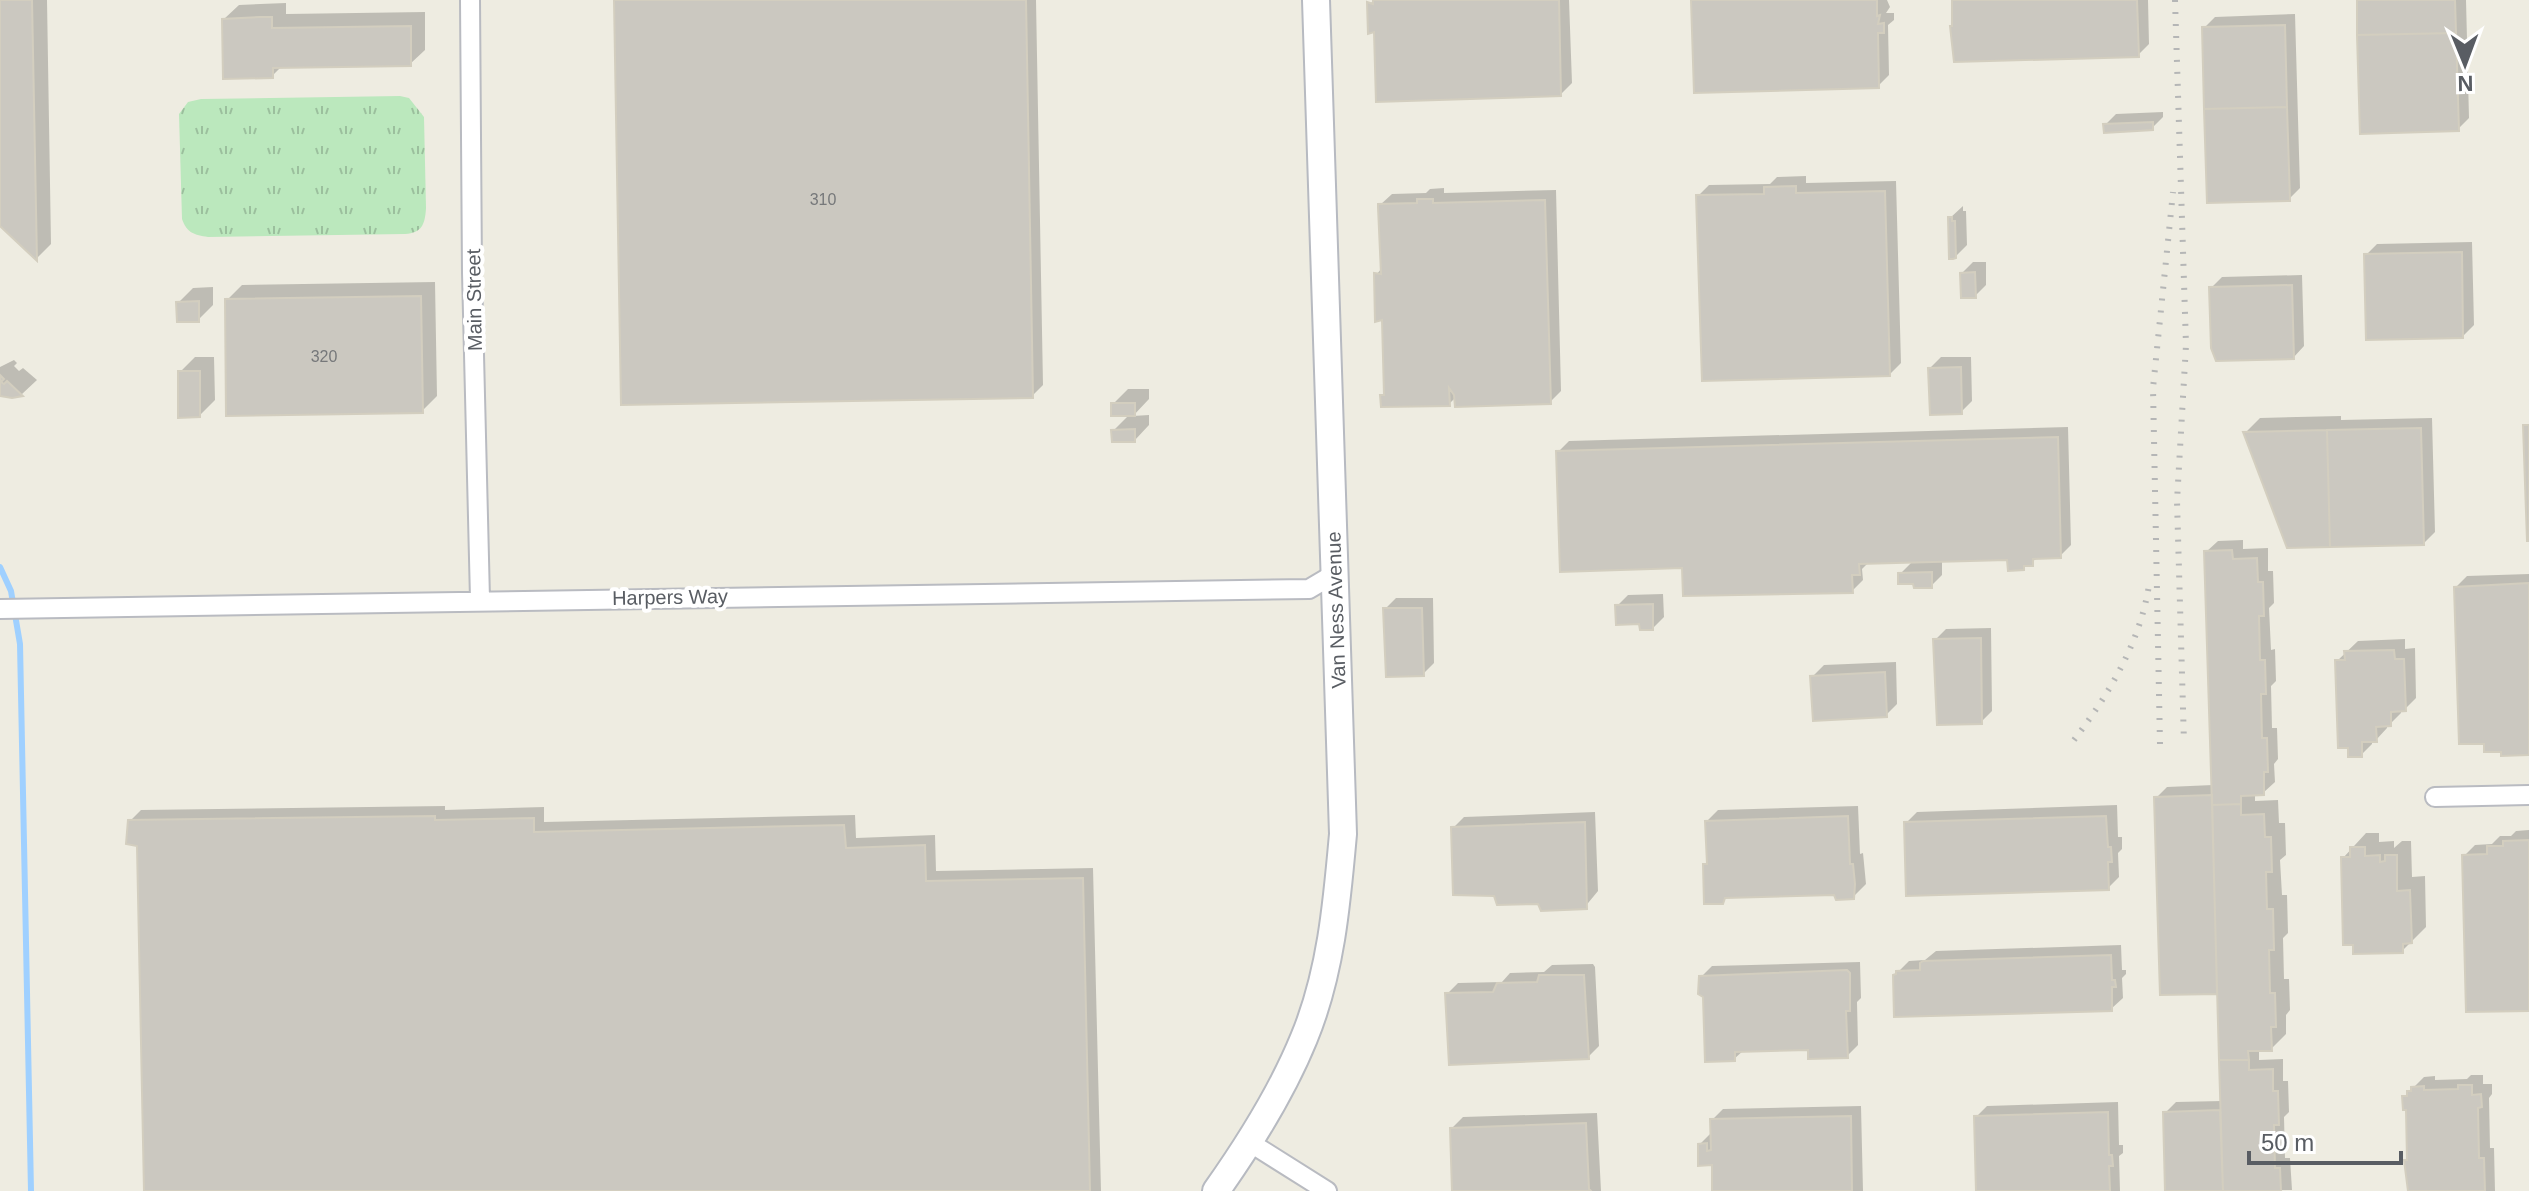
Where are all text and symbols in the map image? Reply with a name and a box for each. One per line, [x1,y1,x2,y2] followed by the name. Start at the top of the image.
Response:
[2425,24,2505,104] north arrow
[2457,71,2474,96] text: N
[810,191,836,208] house number: 310
[462,248,486,351] street label: Main Street
[311,348,337,365] house number: 320
[1322,531,1350,689] street label: Van Ness Avenue
[612,585,728,609] street label: Harpers Way
[2249,1115,2401,1165] scale bar
[2261,1129,2314,1156] text: 50 m

